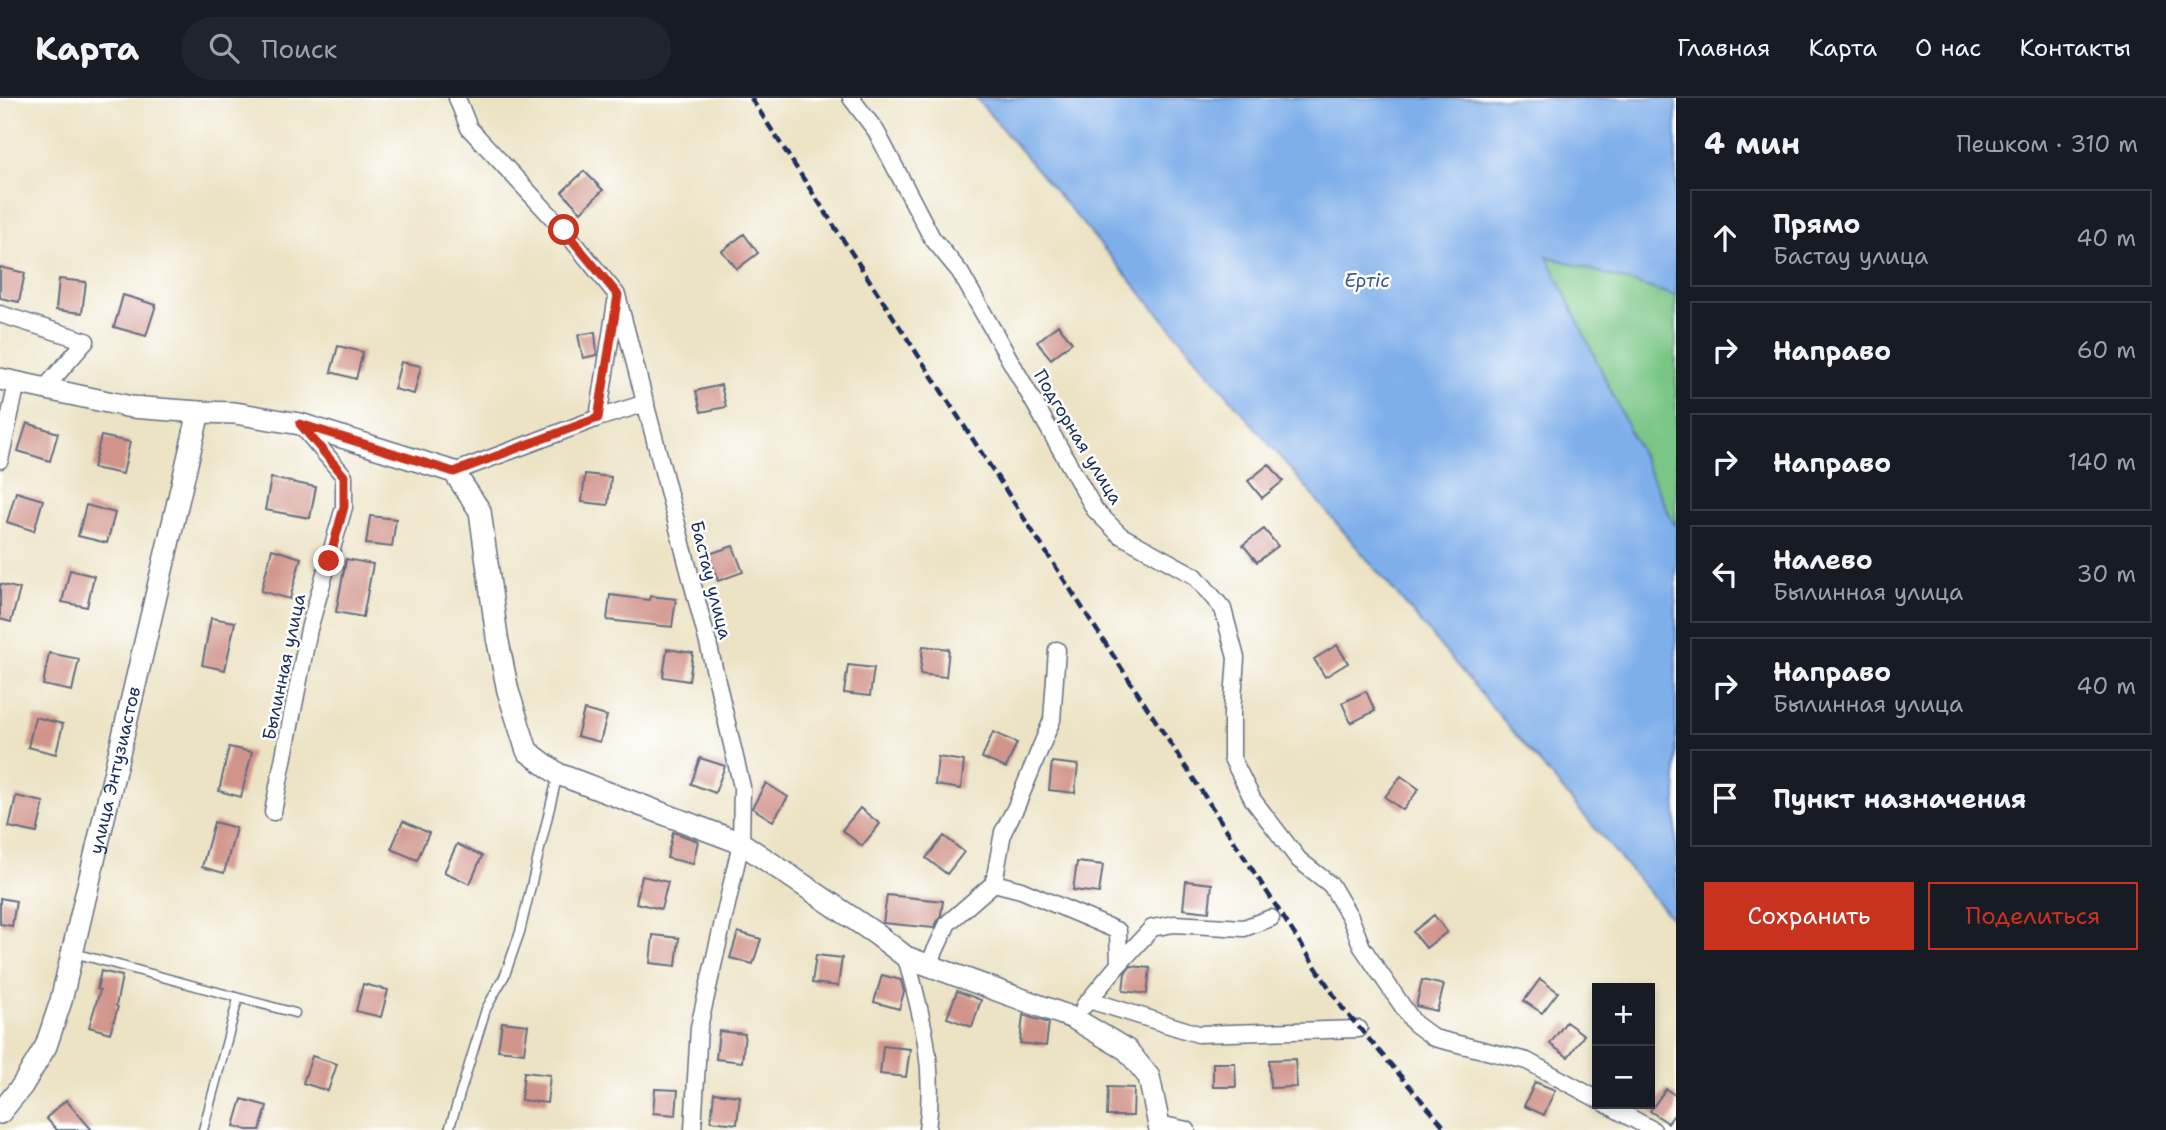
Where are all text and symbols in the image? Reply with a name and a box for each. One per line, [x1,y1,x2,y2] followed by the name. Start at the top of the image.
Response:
[181,17,671,80] search box
[35,26,139,71] text: Карта
[205,29,243,67] icon: search
[261,31,337,66] text: Поиск
[1677,32,1770,64] text: Главная
[1808,32,1877,64] text: Карта
[1915,32,1981,64] text: О нас
[2019,32,2131,64] text: Контакты
[1704,123,1800,164] text: 4 мин
[1956,129,2138,159] text: Пешком · 310 m
[1773,206,1861,241] text: Прямо
[548,214,579,245] route start
[1706,219,1744,257] icon: ahead
[2076,223,2136,253] text: 40 m
[1773,241,1928,271] text: Бастау улица
[1344,268,1390,293] water label: Ертіс
[1706,331,1744,369] icon: right
[1773,333,1891,368] text: Направо
[2077,335,2136,365] text: 60 m
[1028,365,1128,509] street label: Подгорная улица
[1706,443,1744,481] icon: right
[1773,445,1891,480] text: Направо
[2068,447,2136,477] text: 140 m
[685,518,737,642] street label: Бастау улица
[1773,542,1873,577] text: Налево
[313,545,344,576] route end
[1706,555,1744,593] icon: left
[2077,559,2136,589] text: 30 m
[1773,577,1963,607] text: Былинная улица
[257,592,311,742] street label: Былинная улица
[1773,654,1891,689] text: Направо
[1706,667,1744,705] icon: right
[2076,671,2136,701] text: 40 m
[84,684,146,856] street label: улица Энтузиастов
[1773,689,1963,719] text: Былинная улица
[1706,779,1744,817] icon: arrive
[1773,781,2026,816] text: Пункт назначения
[1704,882,1914,950] button: Сохранить
[1928,882,2138,950] button: Поделиться
[1592,983,1655,1109] map controls
[1592,983,1655,1046] button: +
[1592,1046,1655,1109] button: −

